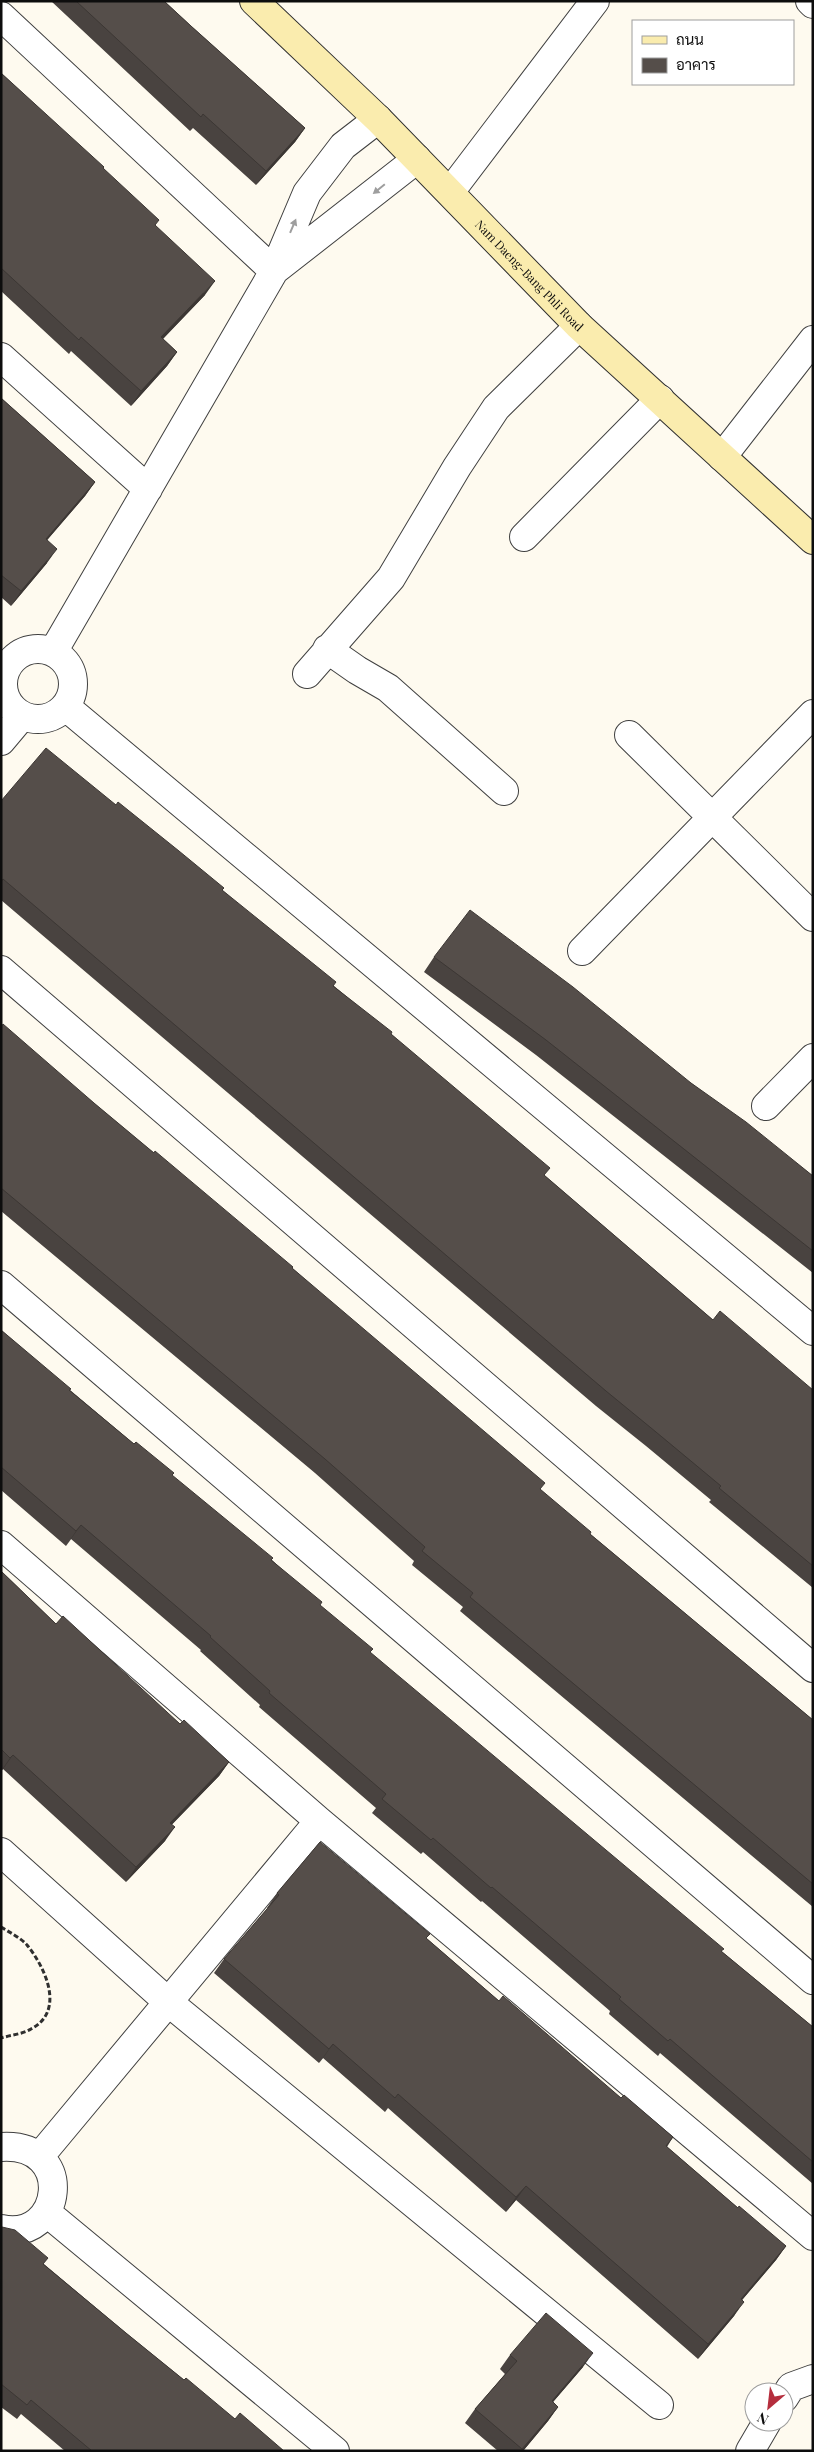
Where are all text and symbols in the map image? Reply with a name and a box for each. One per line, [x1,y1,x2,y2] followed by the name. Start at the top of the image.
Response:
[632,20,794,85] legend
[676,29,704,49] text: ถนน
[676,54,716,74] text: อาคาร
[373,184,386,195] one-way arrow
[472,216,587,334] street label: Nam Daeng-Bang Phli Road
[289,219,297,233] one-way arrow
[744,2382,794,2432] north arrow
[754,2408,772,2430] text: N

